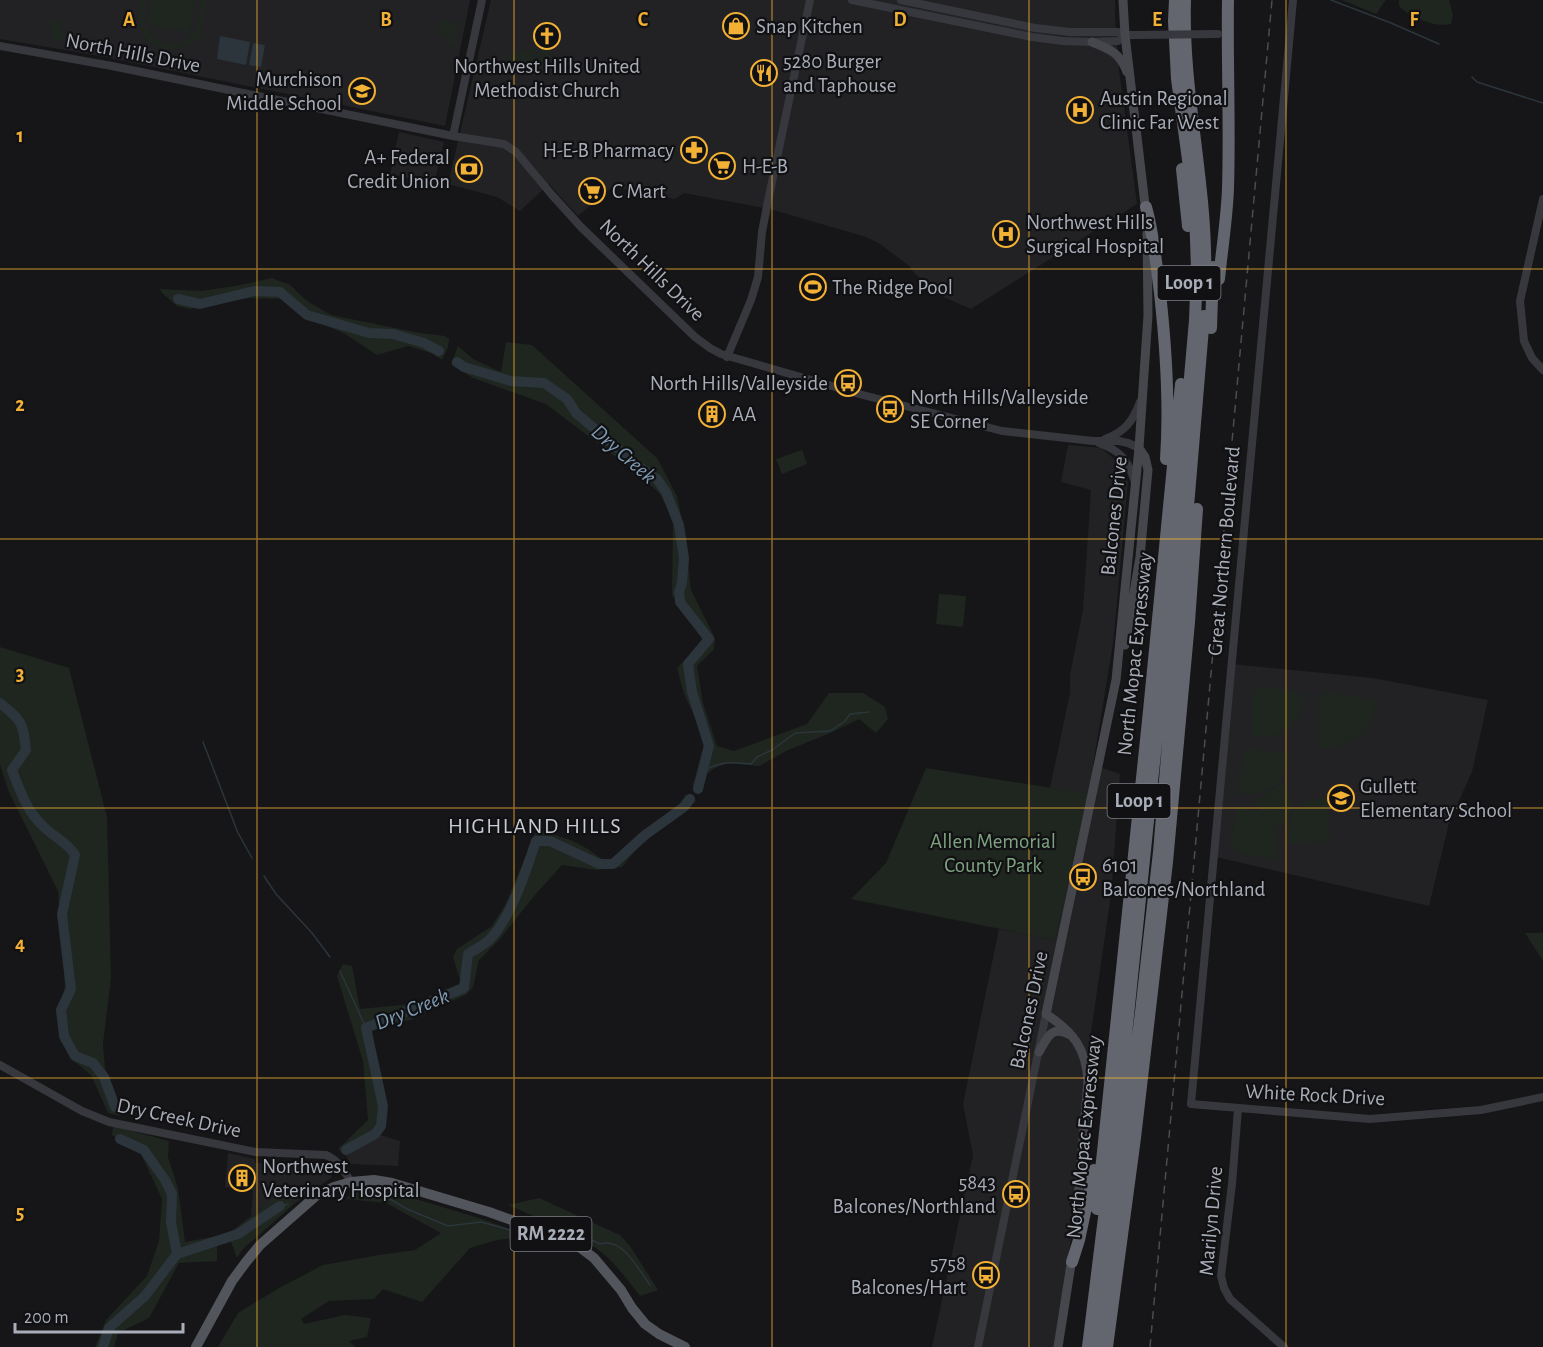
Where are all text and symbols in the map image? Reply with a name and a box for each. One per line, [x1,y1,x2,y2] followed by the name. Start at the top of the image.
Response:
[123,10,135,30] text: A
[380,10,392,30] text: B
[638,10,649,30] text: C
[893,10,907,30] text: D
[1152,10,1162,30] text: E
[1409,10,1419,30] text: F
[721,11,751,41] shop icon: Snap Kitchen
[756,16,863,37] place label: Snap Kitchen
[532,21,562,51] church icon: Northwest Hills United Methodist Church
[64,30,202,76] street label: North Hills Drive
[783,51,896,96] place label: 5280 Burger and Taphouse
[454,56,640,101] place label: Northwest Hills United Methodist Church
[749,58,779,88] restaurant icon: 5280 Burger and Taphouse
[226,69,342,114] place label: Murchison Middle School
[347,76,377,106] school or university icon: Murchison Middle School
[1100,88,1228,133] place label: Austin Regional Clinic Far West
[1065,95,1095,125] hospital icon: Austin Regional Clinic Far West
[16,126,24,146] text: 1
[679,135,709,165] pharmacy icon: H-E-B Pharmacy
[543,140,674,161] place label: H-E-B Pharmacy
[347,147,450,192] place label: A+ Federal Credit Union
[707,151,737,181] supermarket icon: H-E-B
[454,154,484,184] bank icon: A+ Federal Credit Union
[742,156,788,177] place label: H-E-B
[577,176,607,206] supermarket icon: C Mart
[612,181,666,202] place label: C Mart
[1026,212,1164,257] place label: Northwest Hills Surgical Hospital
[596,215,708,325] street label: North Hills Drive
[991,219,1021,249] hospital icon: Northwest Hills Surgical Hospital
[1158,266,1220,300] road number: Loop 1
[798,272,828,302] sports icon: The Ridge Pool
[832,277,953,298] place label: The Ridge Pool
[833,368,863,398] bus stop icon: North Hills/Valleyside
[650,373,828,394] place label: North Hills/Valleyside
[910,387,1088,432] place label: North Hills/Valleyside SE Corner
[875,394,905,424] bus stop icon: North Hills/Valleyside SE Corner
[15,395,25,415] text: 2
[697,399,727,429] building icon: AA
[732,404,756,425] place label: AA
[587,420,661,488] water label: Dry Creek
[1204,445,1244,657] street label: Great Northern Boulevard
[1097,455,1131,577] street label: Balcones Drive
[1114,551,1156,757] street label: North Mopac Expressway
[16,664,24,684] text: 3
[1360,776,1512,821] place label: Gullett Elementary School
[1326,783,1356,813] school or university icon: Gullett Elementary School
[1108,784,1170,818] road number: Loop 1
[448,815,622,837] district label: HIGHLAND HILLS
[930,831,1056,876] park label: Allen Memorial County Park
[1102,855,1266,900] place label: 6101 Balcones/Northland
[1068,862,1098,892] bus stop icon: 6101 Balcones/Northland
[15,934,25,954] text: 4
[1006,949,1052,1071] street label: Balcones Drive
[372,984,452,1034] water label: Dry Creek
[1063,1034,1105,1240] street label: North Mopac Expressway
[1244,1081,1386,1109] street label: White Rock Drive
[115,1095,243,1141] street label: Dry Creek Drive
[262,1156,420,1201] place label: Northwest Veterinary Hospital
[227,1163,257,1193] building icon: Northwest Veterinary Hospital
[1196,1165,1226,1277] street label: Marilyn Drive
[833,1172,996,1217] place label: 5843 Balcones/Northland
[1001,1179,1031,1209] bus stop icon: 5843 Balcones/Northland
[16,1203,24,1223] text: 5
[510,1217,592,1251] road number: RM 2222
[850,1253,966,1298] place label: 5758 Balcones/Hart
[971,1260,1001,1290] bus stop icon: 5758 Balcones/Hart
[15,1296,183,1334] scale bar
[24,1309,69,1327] text: 200 m

